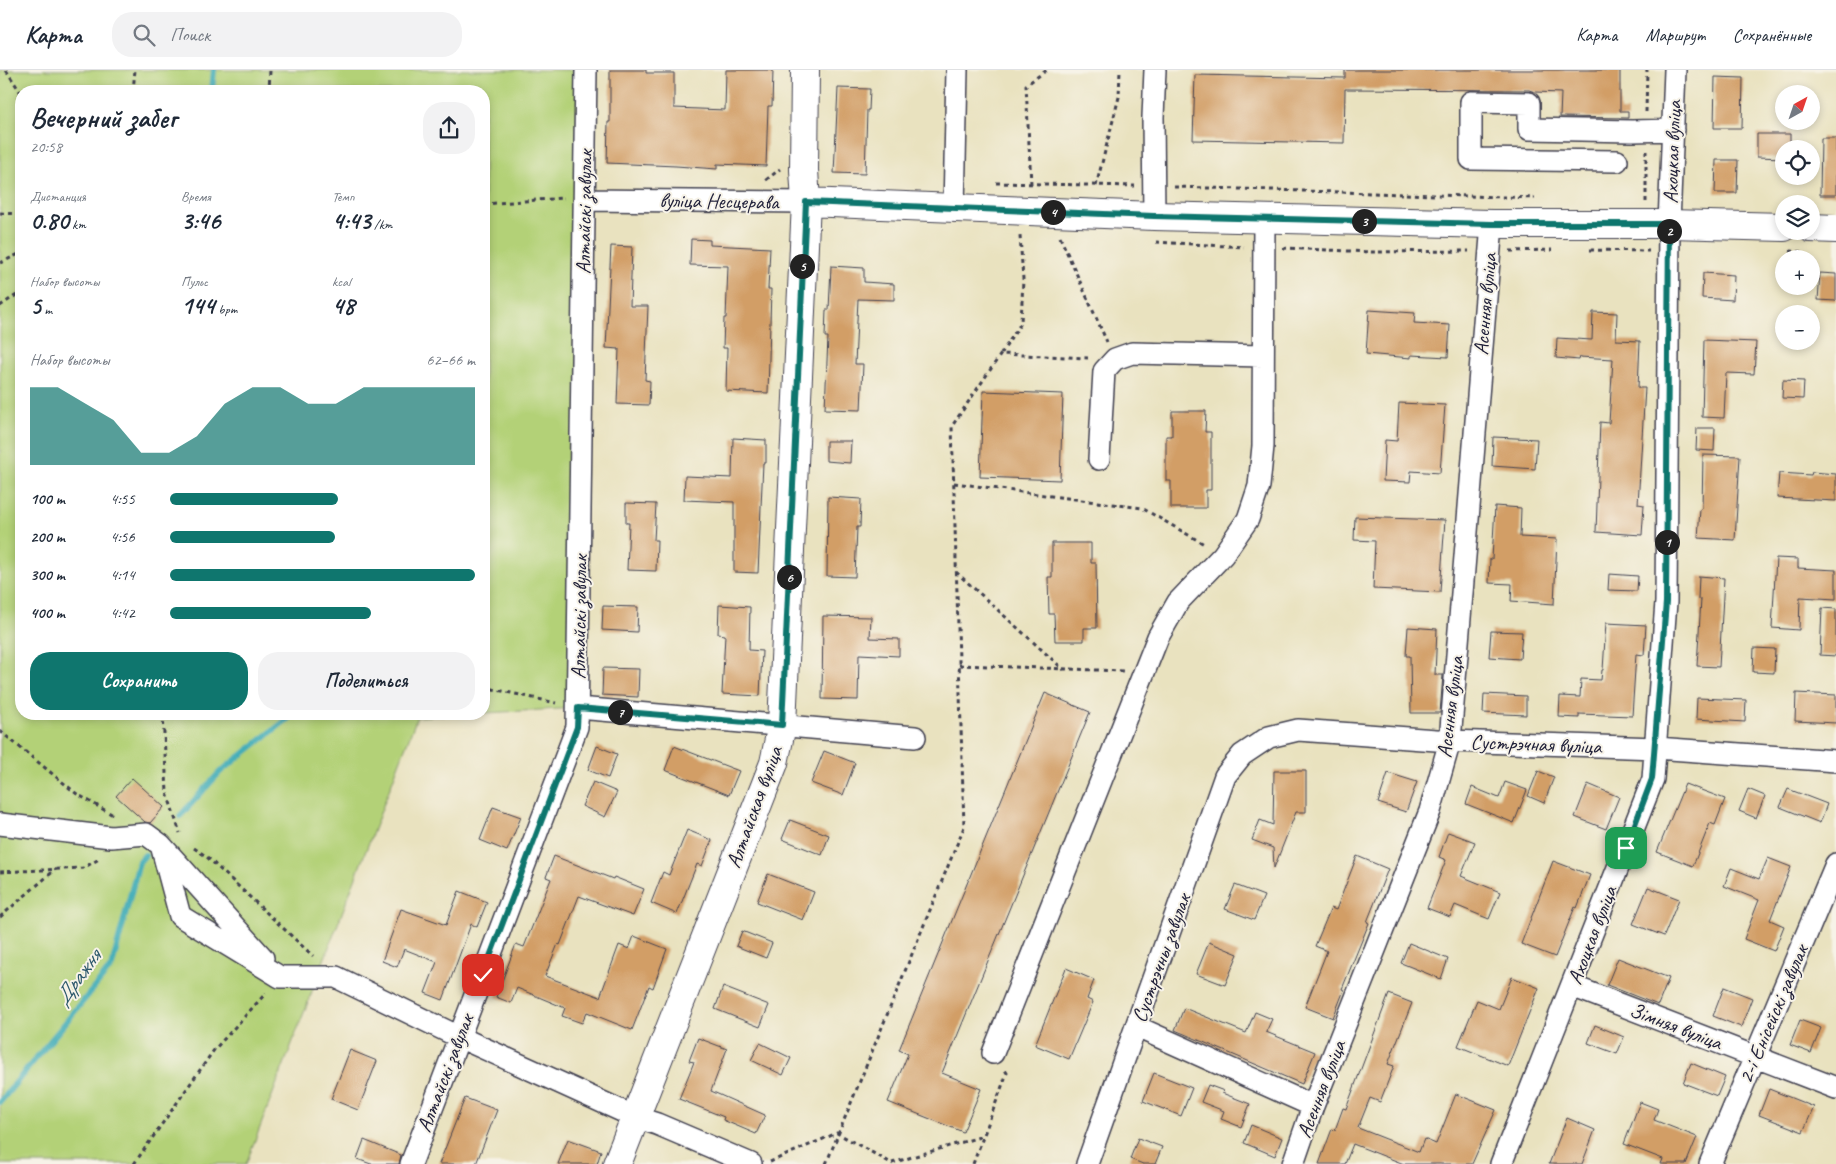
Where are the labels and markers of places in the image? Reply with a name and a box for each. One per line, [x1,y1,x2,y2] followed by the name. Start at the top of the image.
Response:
[1040,200,1066,224] pin: 4
[1352,208,1376,234] pin: 3
[1656,218,1682,244] pin: 2
[790,254,814,278] pin: 5
[1654,530,1680,554] pin: 1
[776,564,802,590] pin: 6
[608,700,632,724] pin: 7
[1605,827,1647,869] pin
[462,954,504,996] pin

